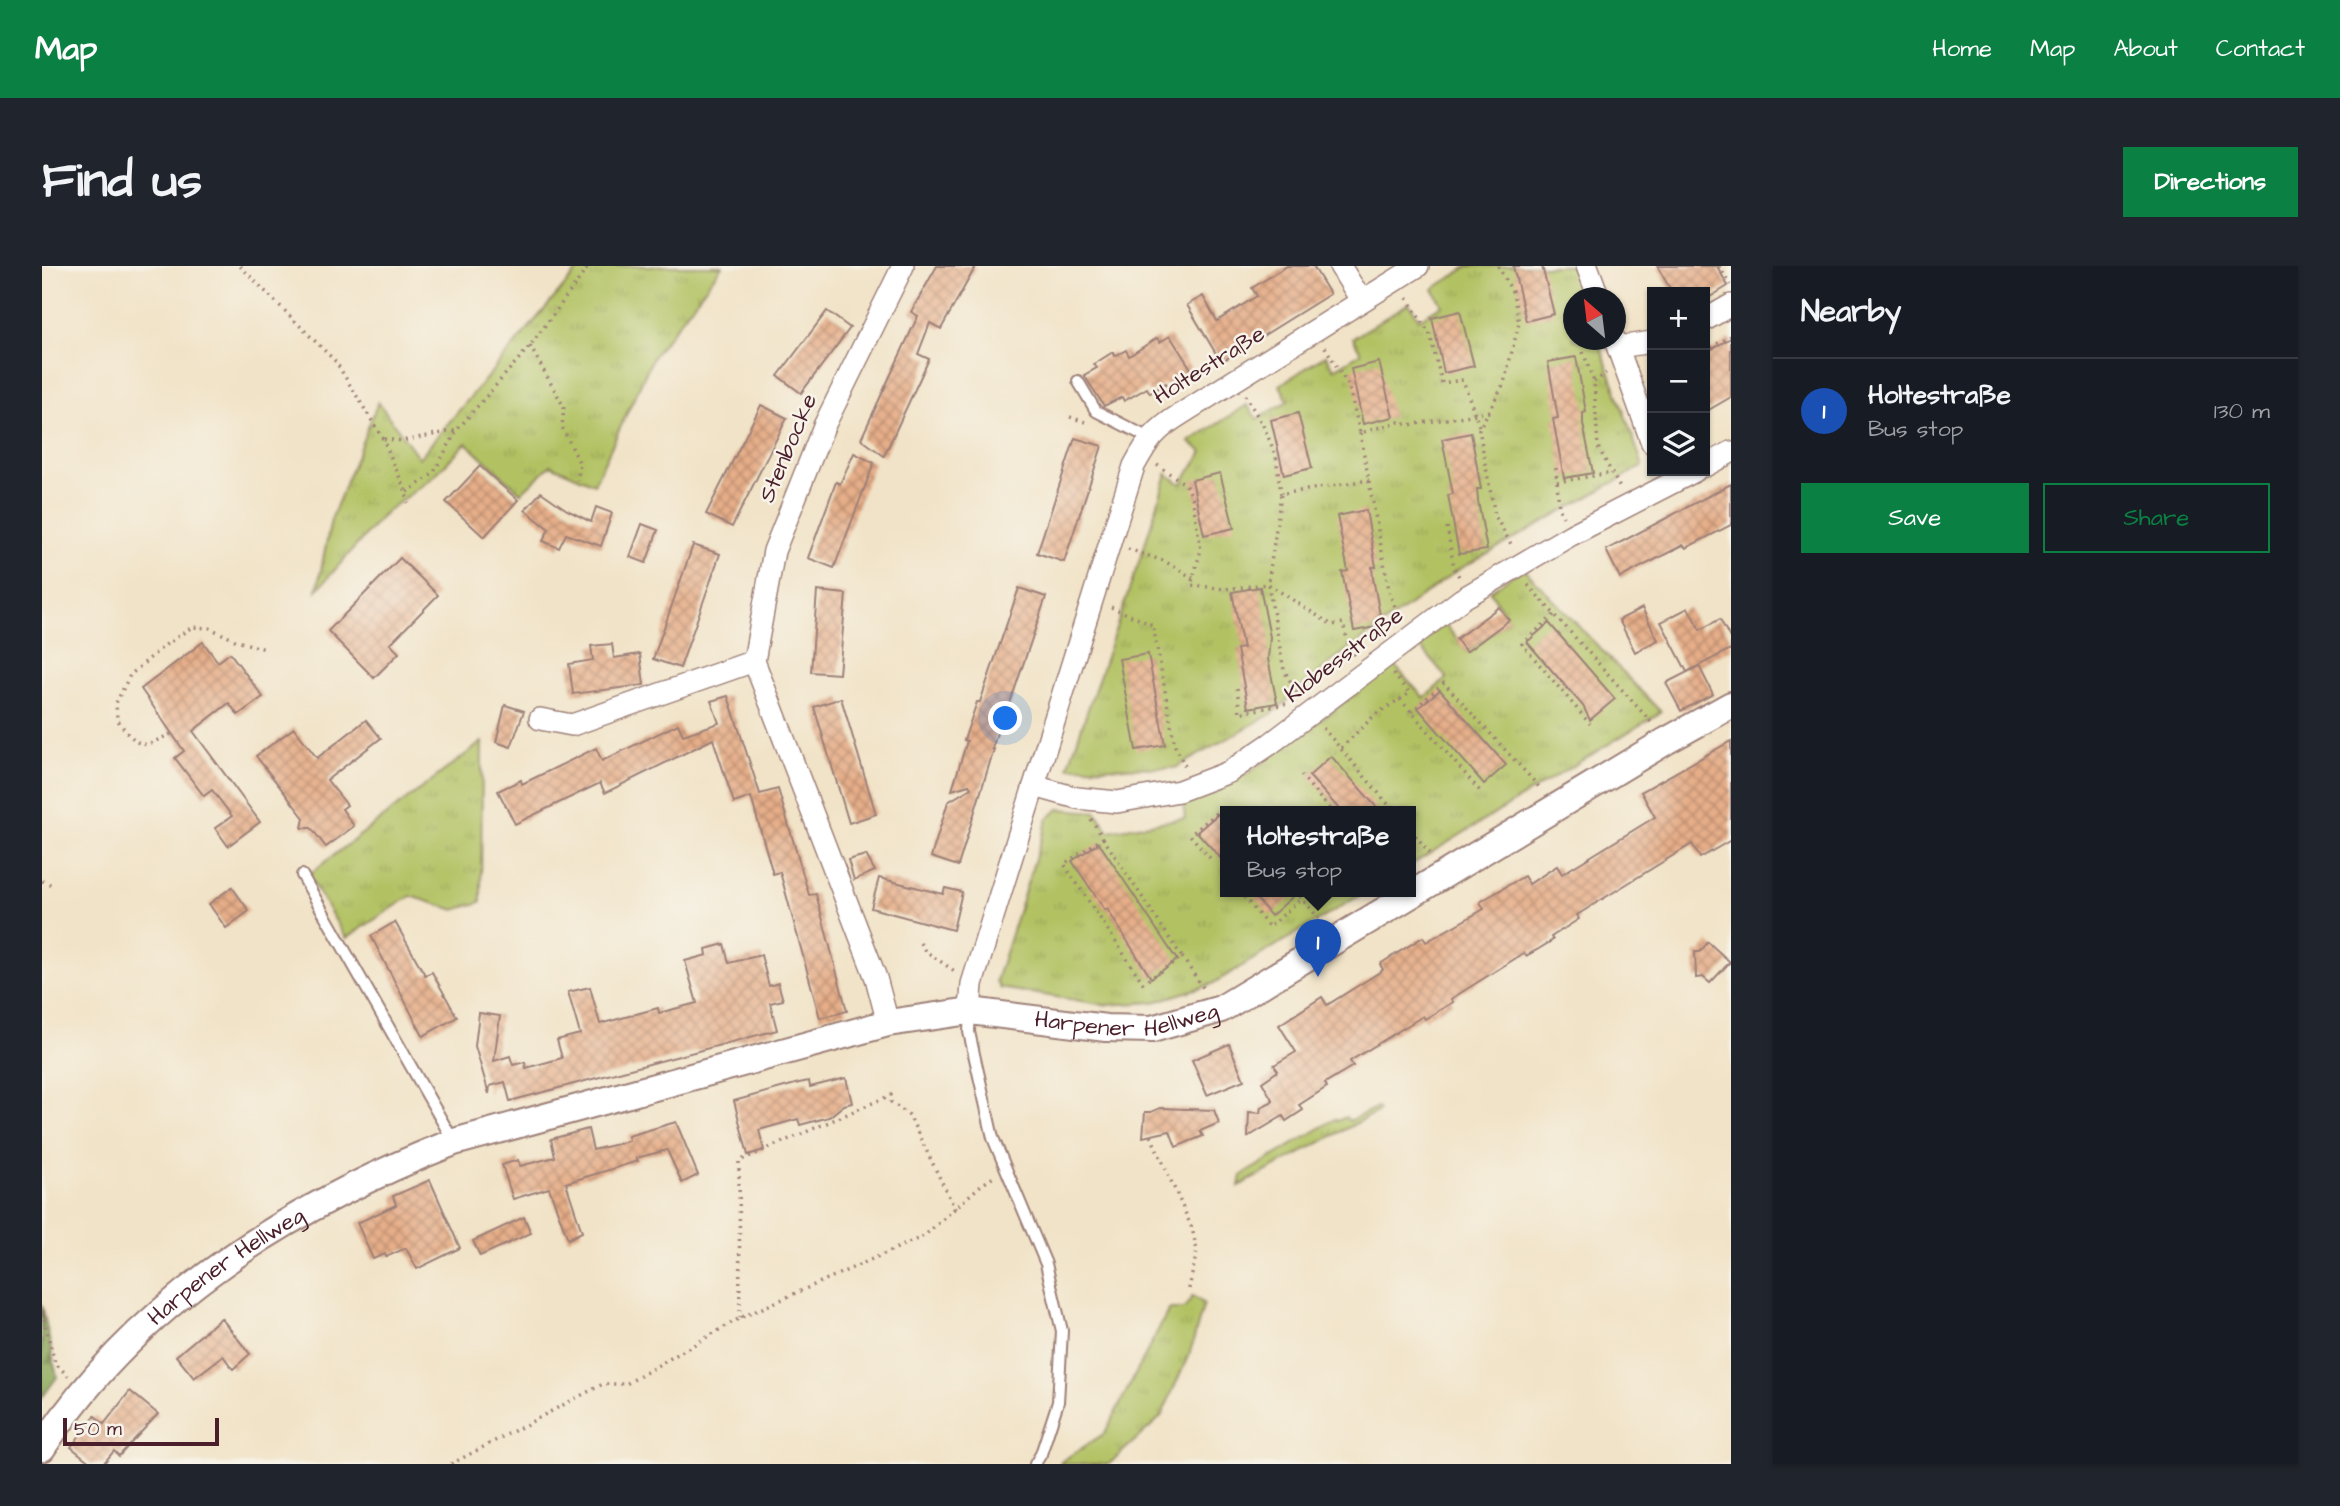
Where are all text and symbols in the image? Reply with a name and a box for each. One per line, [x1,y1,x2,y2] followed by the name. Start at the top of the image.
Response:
[35,26,97,72] text: Map
[1932,32,1992,66] text: Home
[2030,32,2075,66] text: Map
[2113,32,2178,66] text: About
[2216,32,2305,66] text: Contact
[2123,147,2298,217] button: Directions
[42,148,202,216] text: Find us
[1563,287,1626,350] north arrow
[1647,287,1710,476] map controls
[1647,287,1710,350] button: +
[1801,291,1901,333] text: Nearby
[1147,318,1271,412] street label: Holtestraße
[1647,350,1710,413] button: −
[1868,377,2011,413] text: Holtestraße
[751,389,825,507] street label: Stenbocke
[1823,395,1825,427] text: 1
[2214,395,2270,427] text: 130 m
[1647,413,1710,476] button: layers
[1868,413,1963,445] text: Bus stop
[1801,483,2029,553] button: Save
[2043,483,2270,553] button: Share
[1278,600,1410,710] street label: Klobesstraße
[988,701,1022,735] your location
[1220,806,1416,897] popup
[1247,818,1389,854] text: Holtestraße
[1247,854,1342,886] text: Bus stop
[1295,919,1341,977] pin: 1
[1033,995,1223,1045] street label: Harpener Hellweg
[141,1199,311,1333] street label: Harpener Hellweg
[63,1415,219,1447] scale bar
[74,1416,122,1443] text: 50 m

